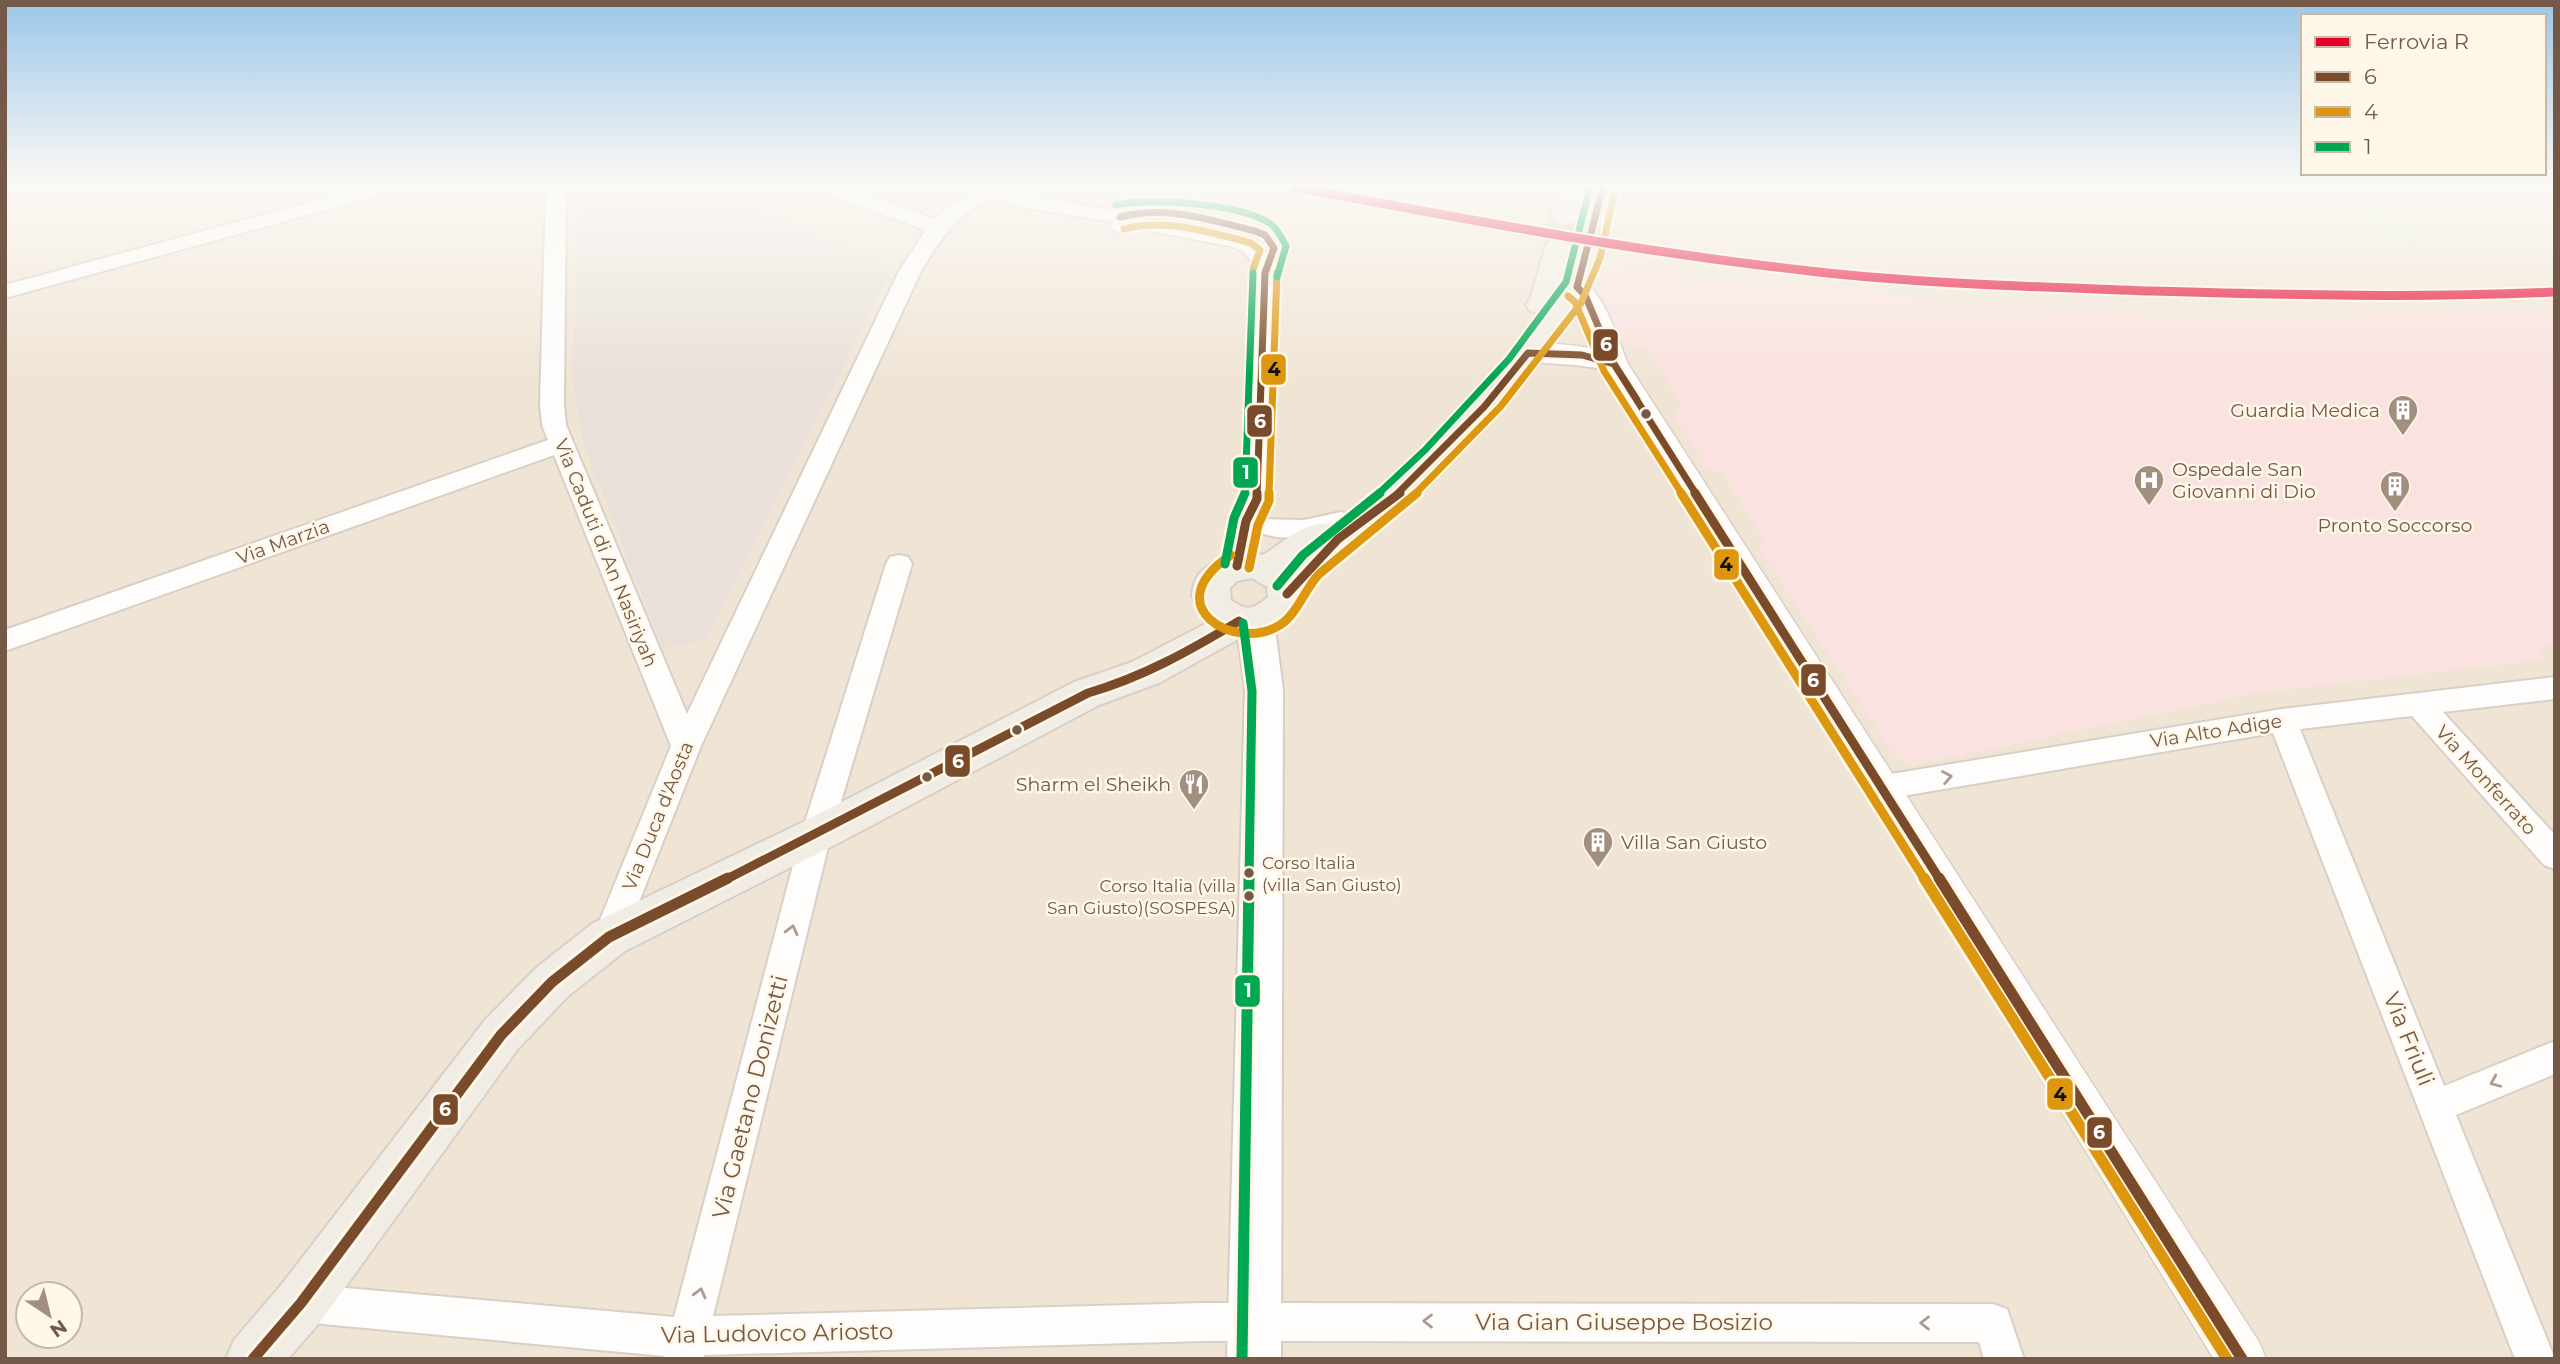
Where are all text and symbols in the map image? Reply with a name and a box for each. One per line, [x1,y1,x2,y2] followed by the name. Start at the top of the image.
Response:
[2301,14,2546,175] legend
[2364,29,2469,54] text: Ferrovia R
[2364,64,2377,89] text: 6
[2364,99,2378,124] text: 4
[2364,134,2372,159] text: 1
[1592,328,1619,362] line badge: 6
[1600,333,1612,356] text: 6
[1260,353,1287,386] line badge: 4
[1267,358,1281,381] text: 4
[2386,393,2420,437] building icon: Guardia Medica
[2230,399,2380,422] place label: Guardia Medica
[1246,404,1273,438] line badge: 6
[1639,407,1653,421] unlabelled marker
[1254,410,1266,433] text: 6
[550,436,662,670] street label: Via Caduti di An Nasiriyah
[1232,456,1259,489] line badge: 1
[2172,458,2316,503] place label: Ospedale San Giovanni di Dio
[1242,461,1250,484] text: 1
[2132,463,2166,507] hospital icon: Ospedale San Giovanni di Dio
[2378,469,2412,513] building icon: Pronto Soccorso
[2318,514,2473,537] place label: Pronto Soccorso
[233,515,333,569] street label: Via Marzia
[1713,548,1740,581] line badge: 4
[1719,553,1733,576] text: 4
[1800,663,1827,697] line badge: 6
[1807,669,1819,692] text: 6
[2148,709,2284,753] street label: Via Alto Adige
[2431,720,2541,840] street label: Via Monferrato
[1010,723,1024,737] unlabelled marker
[618,738,698,894] street label: Via Duca d'Aosta
[944,744,971,778] line badge: 6
[952,750,964,773] text: 6
[1177,767,1211,811] restaurant icon: Sharm el Sheikh
[920,770,934,784] unlabelled marker
[1941,770,1953,785] one-way arrow
[1016,773,1171,796] place label: Sharm el Sheikh
[1581,825,1615,869] building icon: Villa San Giusto
[1621,831,1767,854] place label: Villa San Giusto
[1262,853,1402,895] place label: Corso Italia (villa San Giusto)
[1242,866,1256,880] marker: Corso Italia (villa San Giusto)
[1047,876,1236,918] place label: Corso Italia (villa San Giusto)(SOSPESA)
[1242,889,1256,903] marker: Corso Italia (villa San Giusto)(SOSPESA)
[784,924,798,936] one-way arrow
[706,972,794,1222] street label: Via Gaetano Donizetti
[1234,974,1261,1008] line badge: 1
[1244,979,1252,1002] text: 1
[2378,988,2440,1090] street label: Via Friuli
[2490,1074,2502,1088] one-way arrow
[2046,1077,2074,1111] line badge: 4
[2053,1083,2067,1106] text: 4
[432,1093,459,1126] line badge: 6
[439,1098,451,1121] text: 6
[2086,1116,2113,1149] line badge: 6
[2093,1121,2105,1144] text: 6
[14,1280,84,1350] north arrow
[692,1287,706,1299] one-way arrow
[1475,1308,1773,1336] street label: Via Gian Giuseppe Bosizio
[1422,1313,1432,1329] one-way arrow
[46,1315,71,1342] text: N
[1919,1315,1929,1331] one-way arrow
[661,1317,893,1349] street label: Via Ludovico Ariosto

